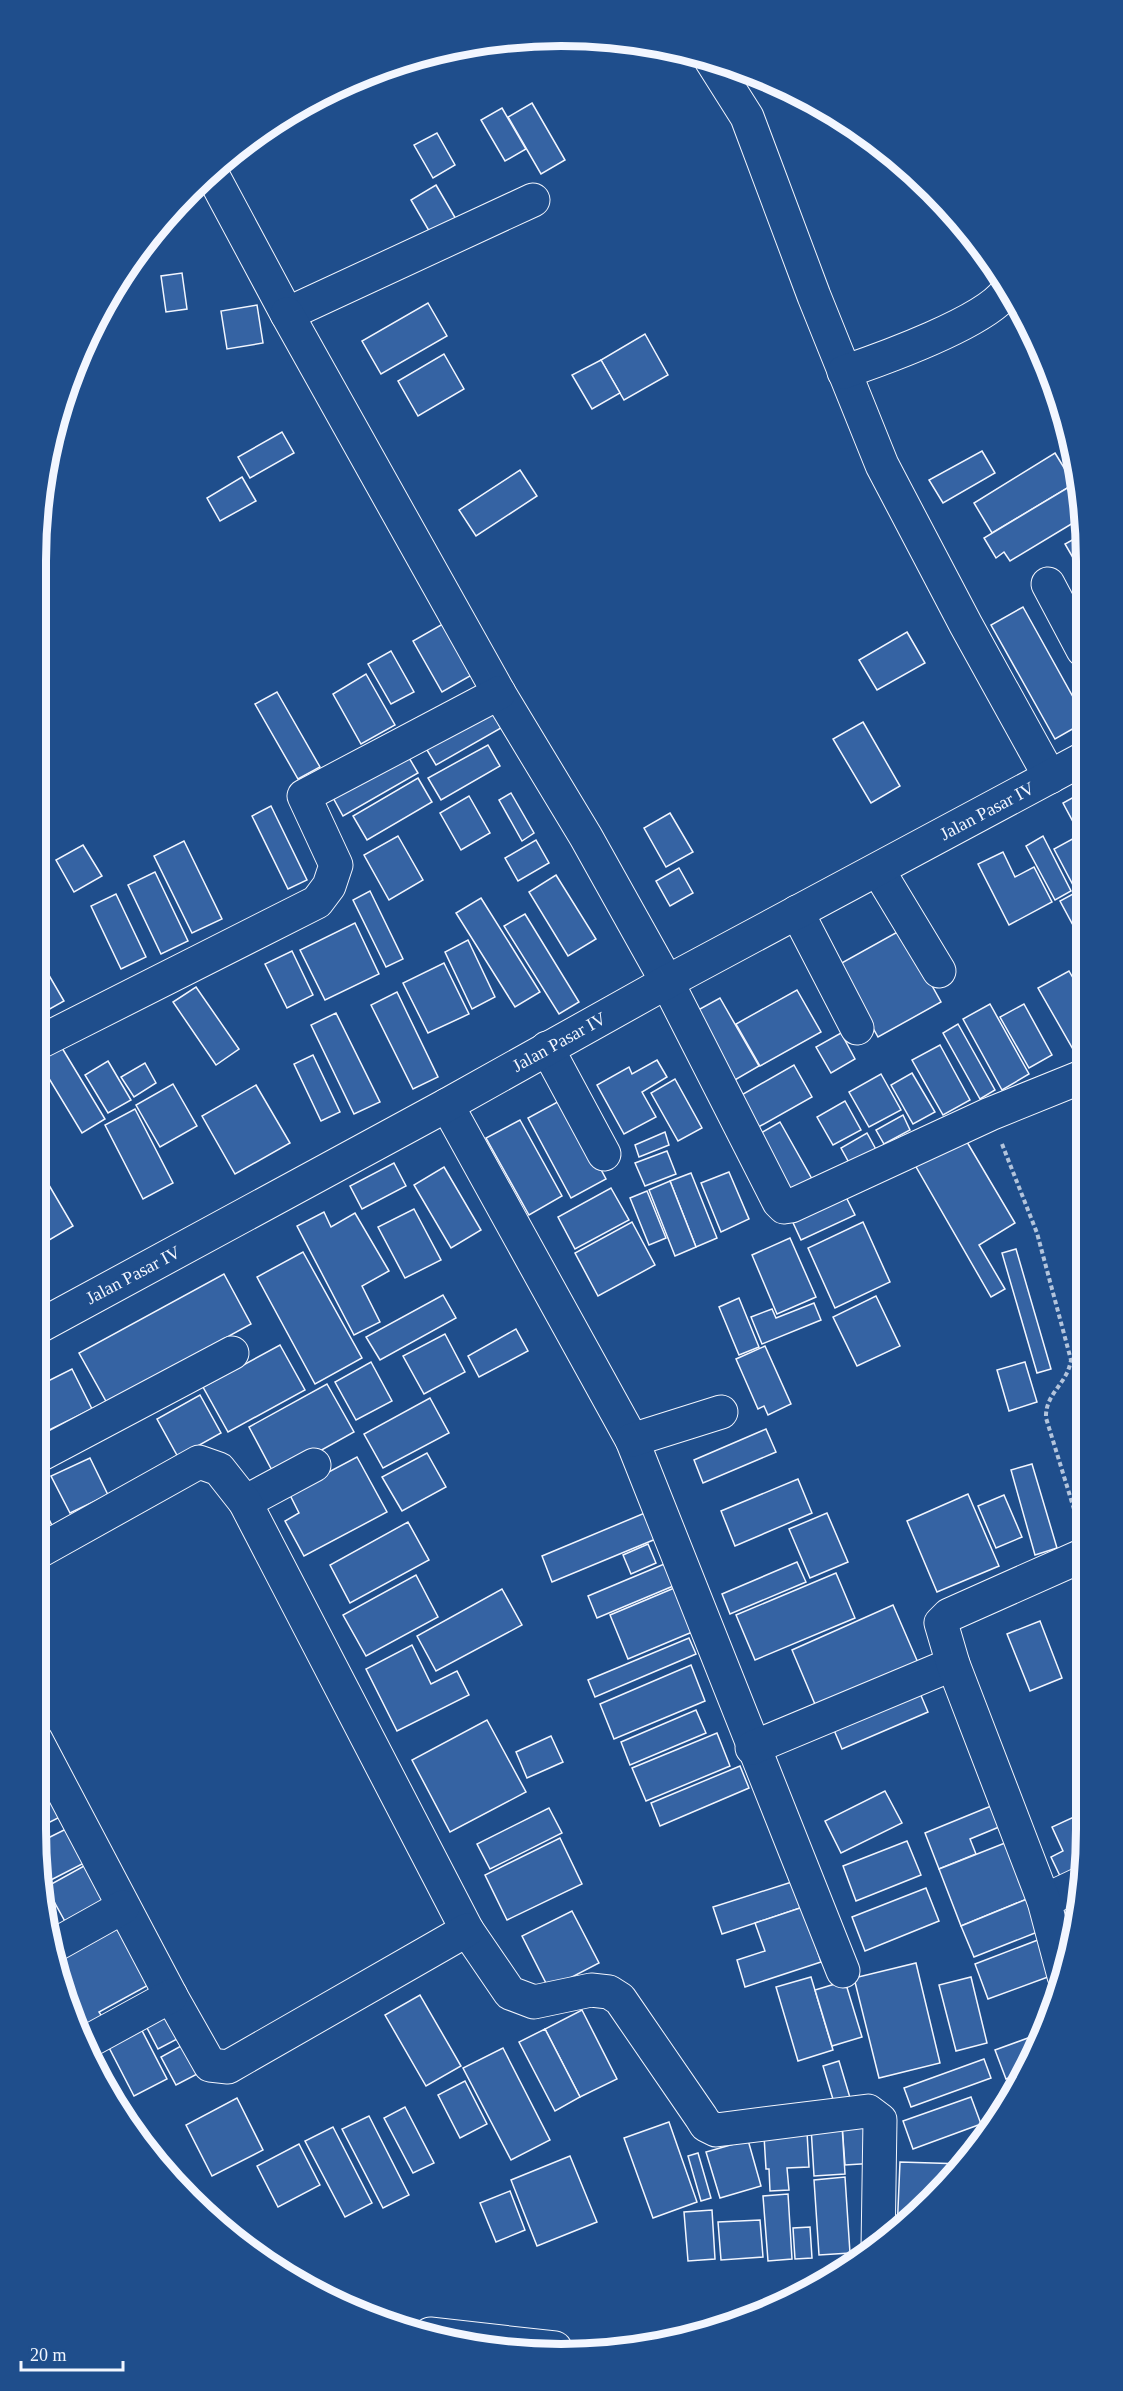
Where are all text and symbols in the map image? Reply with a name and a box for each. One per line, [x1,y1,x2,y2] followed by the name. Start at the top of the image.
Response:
[936,778,1038,844] street label: Jalan Pasar IV
[509,1008,609,1076] street label: Jalan Pasar IV
[82,1242,184,1308] street label: Jalan Pasar IV
[21,2334,123,2372] scale bar
[30,2345,67,2365] text: 20 m

